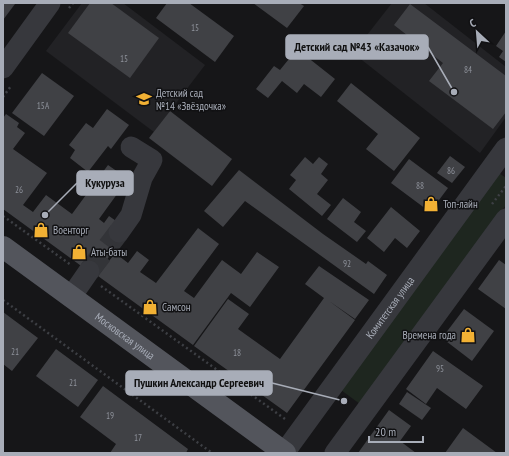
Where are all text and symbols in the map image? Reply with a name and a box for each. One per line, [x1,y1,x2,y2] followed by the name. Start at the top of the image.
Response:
[457,12,497,52] north arrow
[467,16,478,30] text: С
[191,22,199,33] house number: 15
[286,35,428,59] callout: Детский сад №43 «Казачок»
[294,39,420,54] text: Детский сад №43 «Казачок»
[120,53,128,64] house number: 15
[464,64,472,75] house number: 84
[156,86,226,113] place label: Детский сад №14 «Звёздочка»
[135,90,153,108] school or university icon: Детский сад №14 «Звёздочка»
[37,100,50,111] house number: 15А
[447,165,455,176] house number: 86
[77,171,133,195] callout: Кукуруза
[85,175,125,190] text: Кукуруза
[416,180,424,191] house number: 88
[15,184,23,195] house number: 26
[422,195,440,213] shop icon: Топ-лайн
[443,197,478,211] place label: Топ-лайн
[32,221,50,239] shop icon: Военторг
[53,223,89,237] place label: Военторг
[70,243,88,261] shop icon: Аты-баты
[91,245,127,259] place label: Аты-баты
[343,258,351,269] house number: 92
[363,274,417,341] street label: Комитетская улица
[141,298,159,316] shop icon: Самсон
[162,300,191,314] place label: Самсон
[92,310,158,363] street label: Московская улица
[459,326,477,344] shop icon: Времена года
[403,328,456,342] place label: Времена года
[11,346,19,357] house number: 21
[233,347,241,358] house number: 18
[436,363,444,374] house number: 95
[126,371,272,395] callout: Пушкин Александр Сергеевич
[134,375,264,390] text: Пушкин Александр Сергеевич
[69,377,77,388] house number: 21
[106,410,114,421] house number: 19
[369,418,423,444] scale bar
[375,424,396,439] text: 20 m
[134,432,142,443] house number: 17

